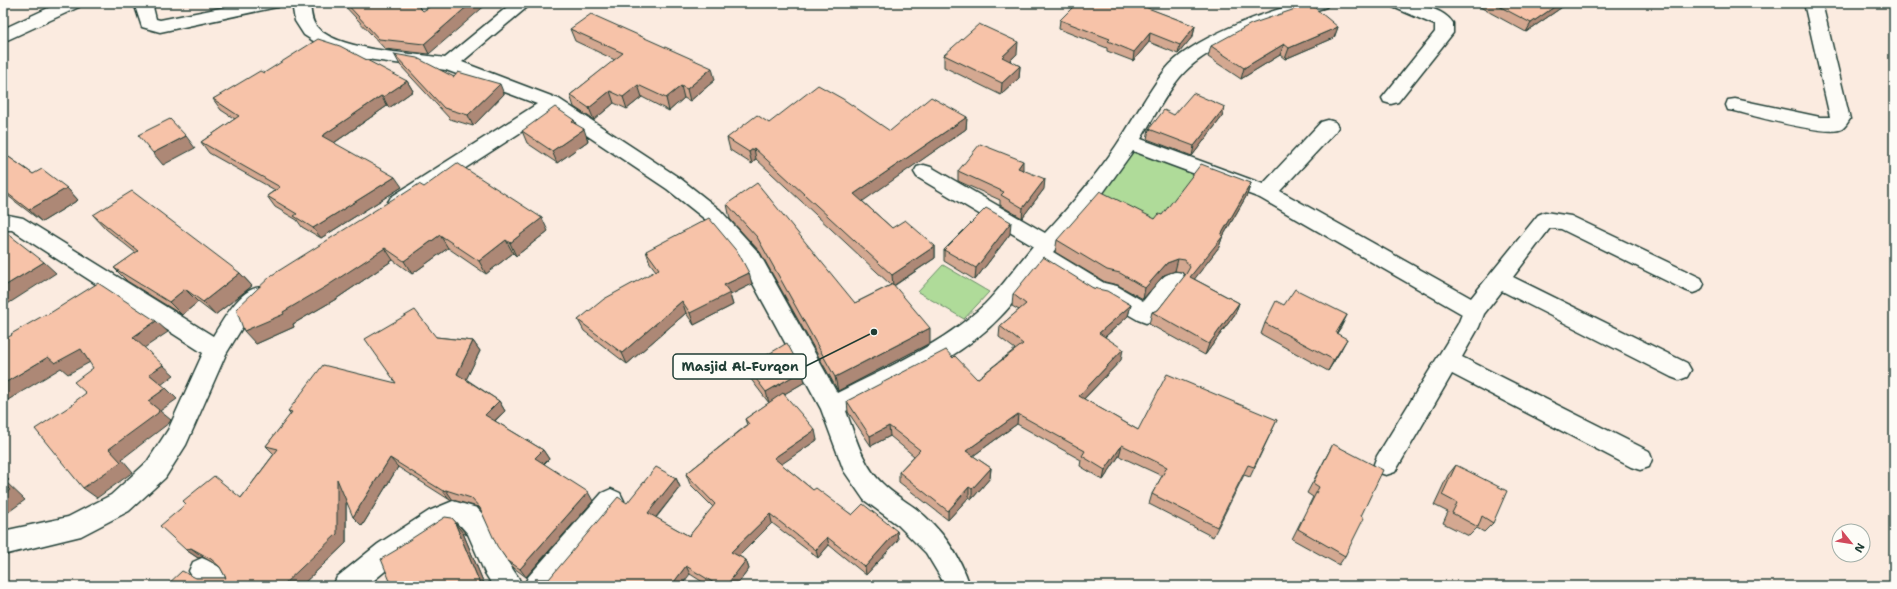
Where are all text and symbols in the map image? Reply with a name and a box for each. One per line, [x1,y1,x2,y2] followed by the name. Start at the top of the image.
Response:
[673,354,806,379] callout: Masjid Al-Furqon
[681,358,799,375] text: Masjid Al-Furqon
[1831,523,1871,563] north arrow
[1850,540,1868,556] text: N

